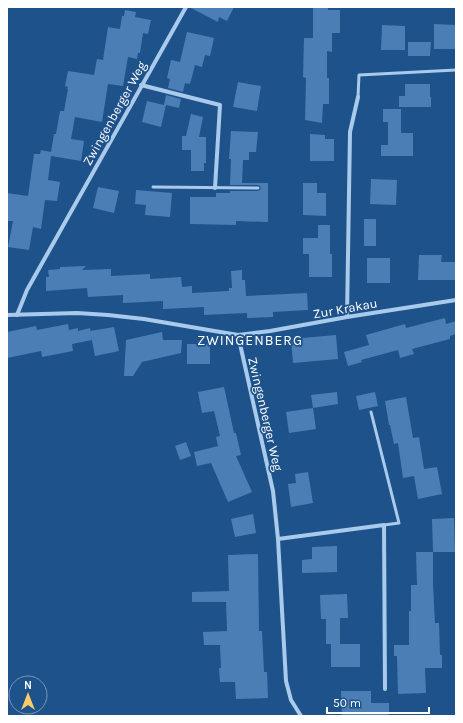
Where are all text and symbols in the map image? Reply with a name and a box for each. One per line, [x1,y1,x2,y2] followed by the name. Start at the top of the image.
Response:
[80,58,150,168] street label: Zwingenberger Weg
[312,295,379,322] street label: Zur Krakau
[197,332,303,349] district label: ZWINGENBERG
[245,356,286,473] street label: Zwingenberger Weg
[8,675,48,715] north arrow
[24,679,32,692] text: N
[327,689,429,715] scale bar
[333,696,361,710] text: 50 m

